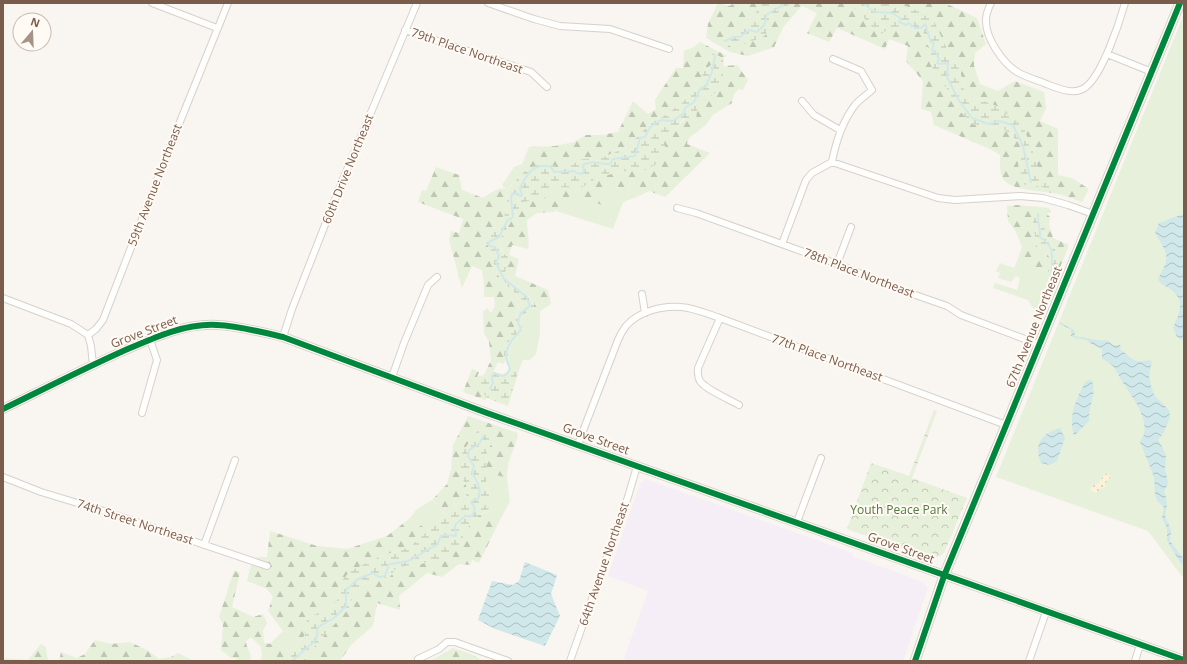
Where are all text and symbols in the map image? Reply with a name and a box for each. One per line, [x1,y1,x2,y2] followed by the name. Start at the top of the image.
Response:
[12,12,52,52] north arrow
[29,14,42,31] text: N
[409,23,525,78] street label: 79th Place Northeast
[318,111,377,226] street label: 60th Drive Northeast
[123,121,186,248] street label: 59th Avenue Northeast
[801,244,917,301] street label: 78th Place Northeast
[1001,264,1066,390] street label: 67th Avenue Northeast
[108,311,180,352] street label: Grove Street
[769,329,885,386] street label: 77th Place Northeast
[560,419,632,459] street label: Grove Street
[75,495,195,548] street label: 74th Street Northeast
[574,500,633,628] street label: 64th Avenue Northeast
[850,501,948,518] park label: Youth Peace Park
[865,528,937,568] street label: Grove Street

